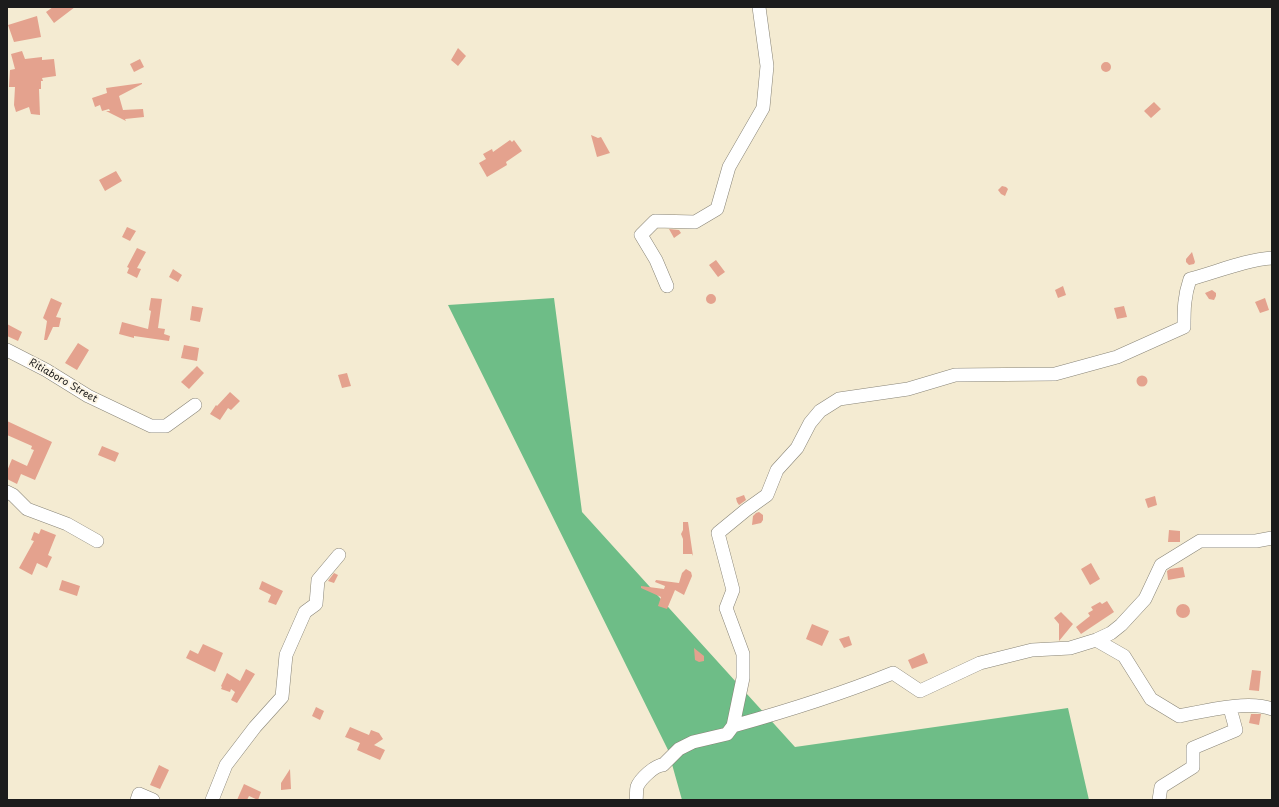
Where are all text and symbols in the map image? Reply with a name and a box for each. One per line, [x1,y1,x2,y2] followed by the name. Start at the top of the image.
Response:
[27,357,99,405] street label: Ritiaboro Street

